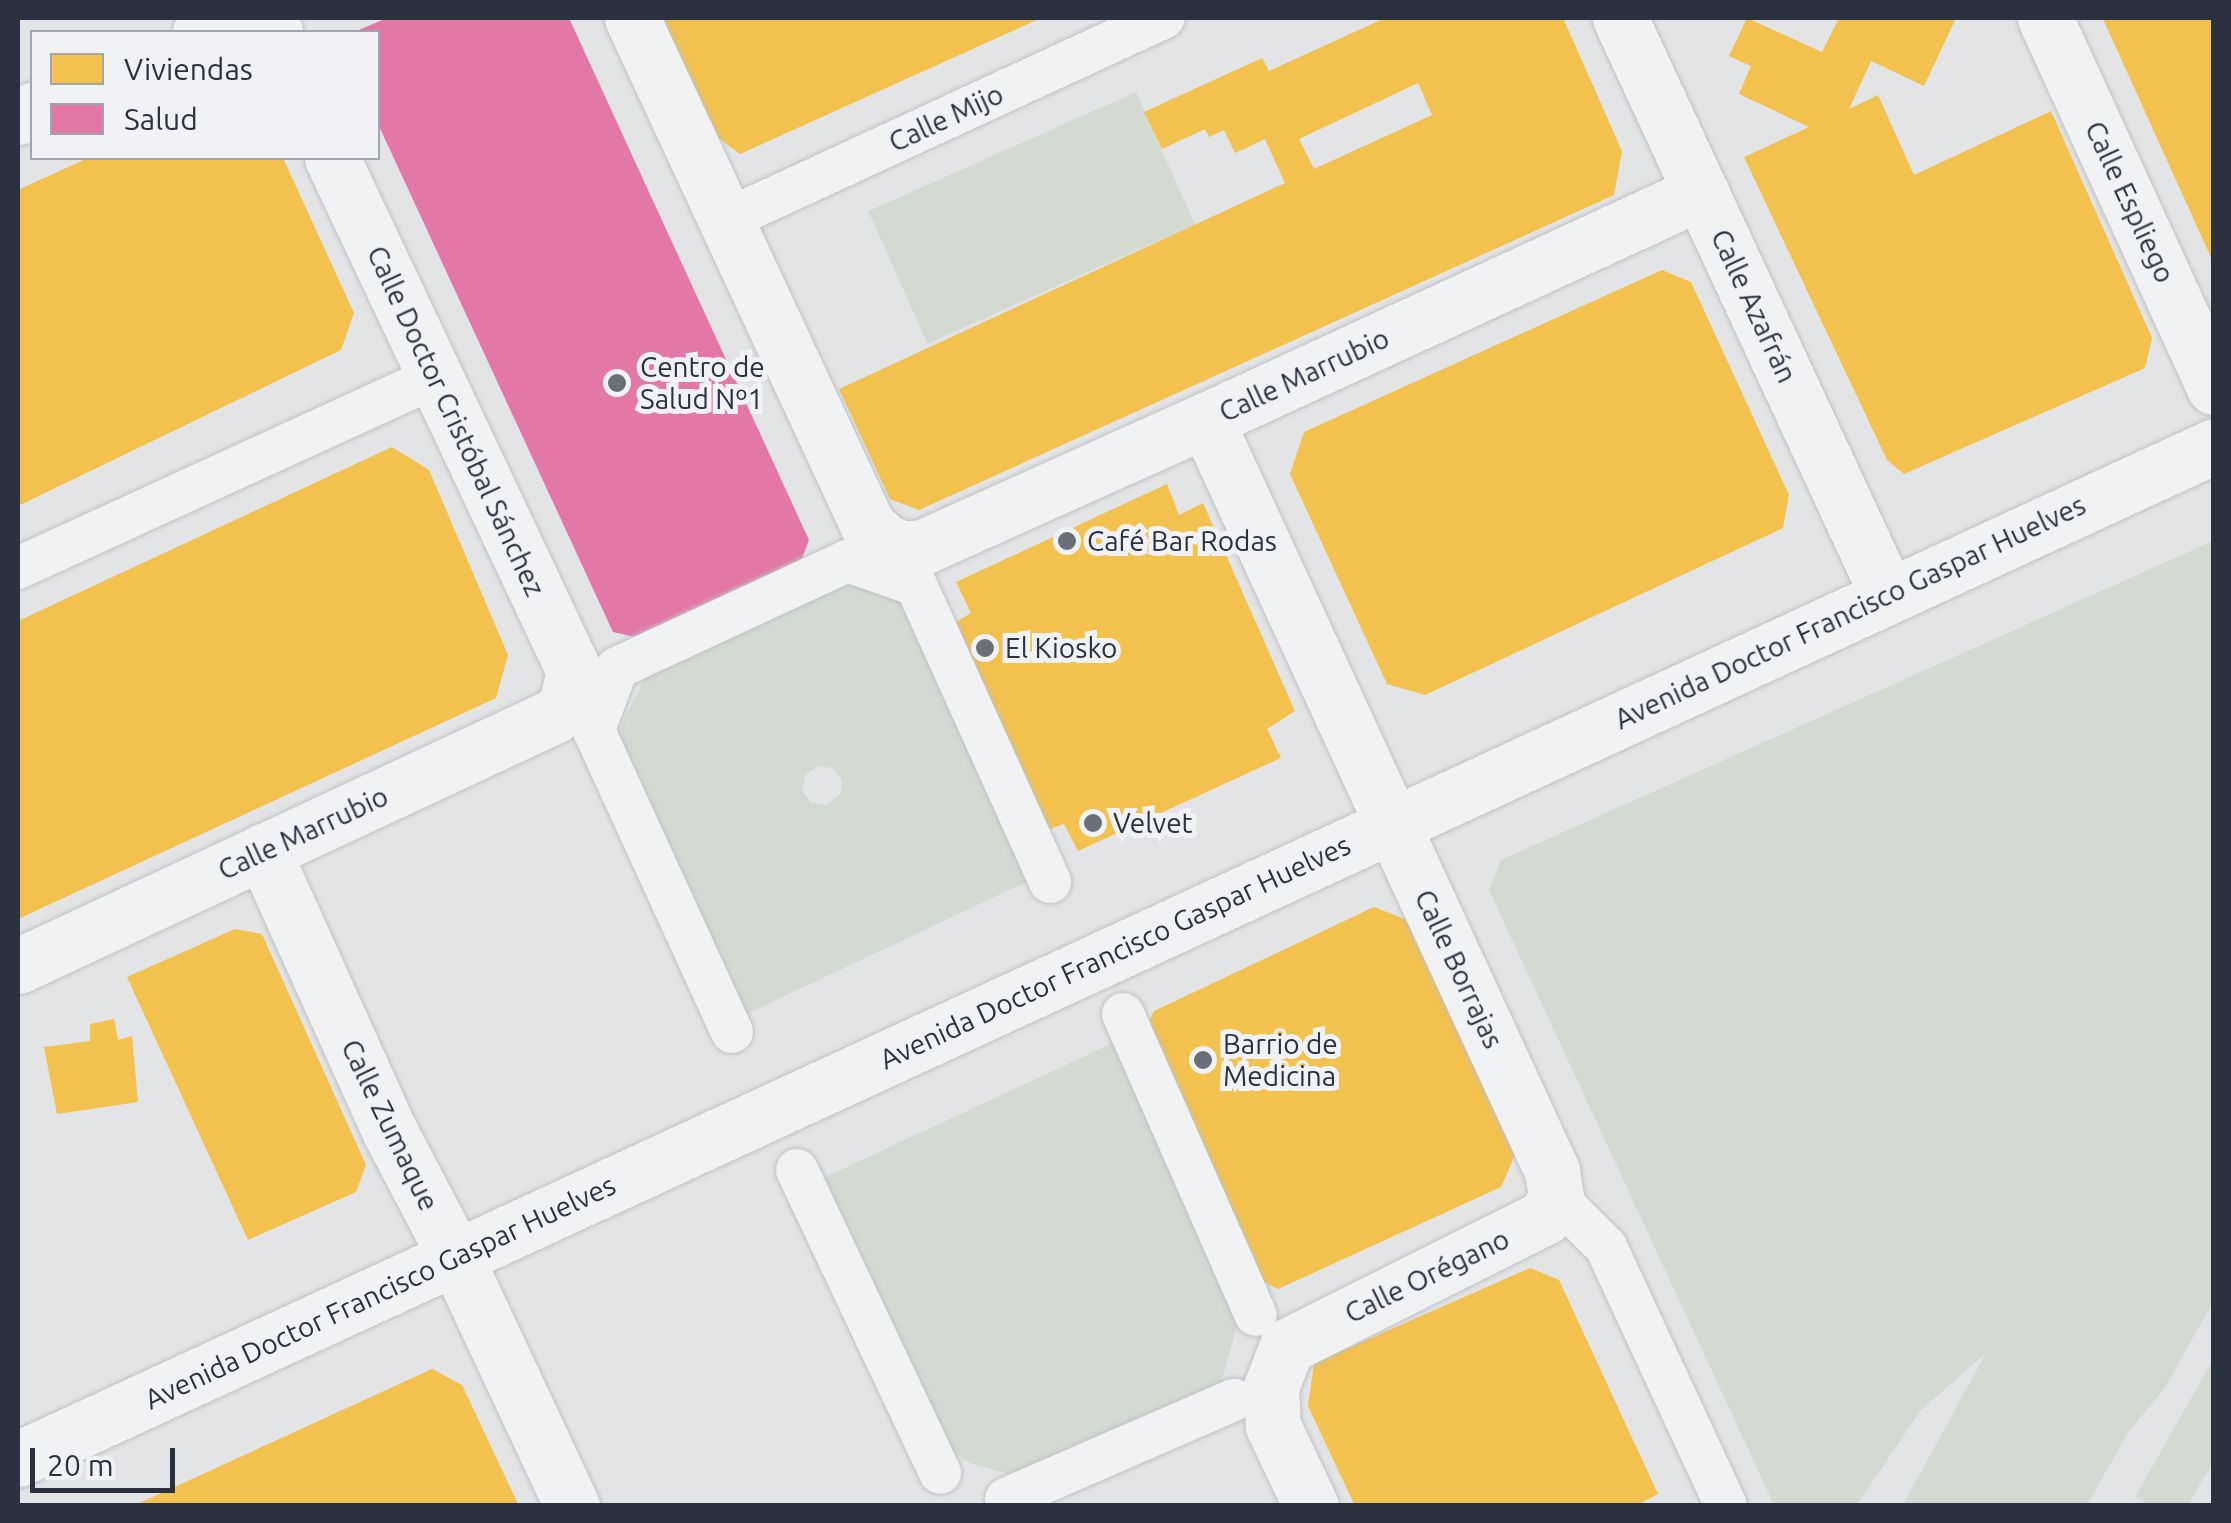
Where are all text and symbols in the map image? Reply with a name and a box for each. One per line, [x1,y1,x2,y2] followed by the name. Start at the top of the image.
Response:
[30,30,380,160] legend
[124,52,253,86] text: Viviendas
[883,77,1009,159] street label: Calle Mijo
[124,102,198,136] text: Salud
[2078,116,2182,288] street label: Calle Espliego
[1704,224,1804,388] street label: Calle Azafrán
[360,241,552,601] street label: Calle Doctor Cristóbal Sánchez
[1214,321,1394,429] street label: Calle Marrubio
[640,350,765,416] place label: Centro de Salud Nº1
[604,370,630,396] marker: Centro de Salud Nº1
[1609,488,2091,736] street label: Avenida Doctor Francisco Gaspar Huelves
[1087,524,1277,558] place label: Café Bar Rodas
[1056,530,1078,552] marker: Café Bar Rodas
[1005,631,1117,665] place label: El Kiosko
[974,637,996,659] marker: El Kiosko
[213,779,393,887] street label: Calle Marrubio
[1113,806,1193,840] place label: Velvet
[1082,812,1104,834] marker: Velvet
[874,828,1356,1076] street label: Avenida Doctor Francisco Gaspar Huelves
[1408,884,1510,1054] street label: Calle Borrajas
[1223,1027,1338,1093] place label: Barrio de Medicina
[334,1034,446,1216] street label: Calle Zumaque
[1192,1049,1214,1071] marker: Barrio de Medicina
[139,1168,621,1416] street label: Avenida Doctor Francisco Gaspar Huelves
[1339,1222,1515,1330] street label: Calle Orégano
[35,1428,180,1490] scale bar
[47,1448,114,1482] text: 20 m

